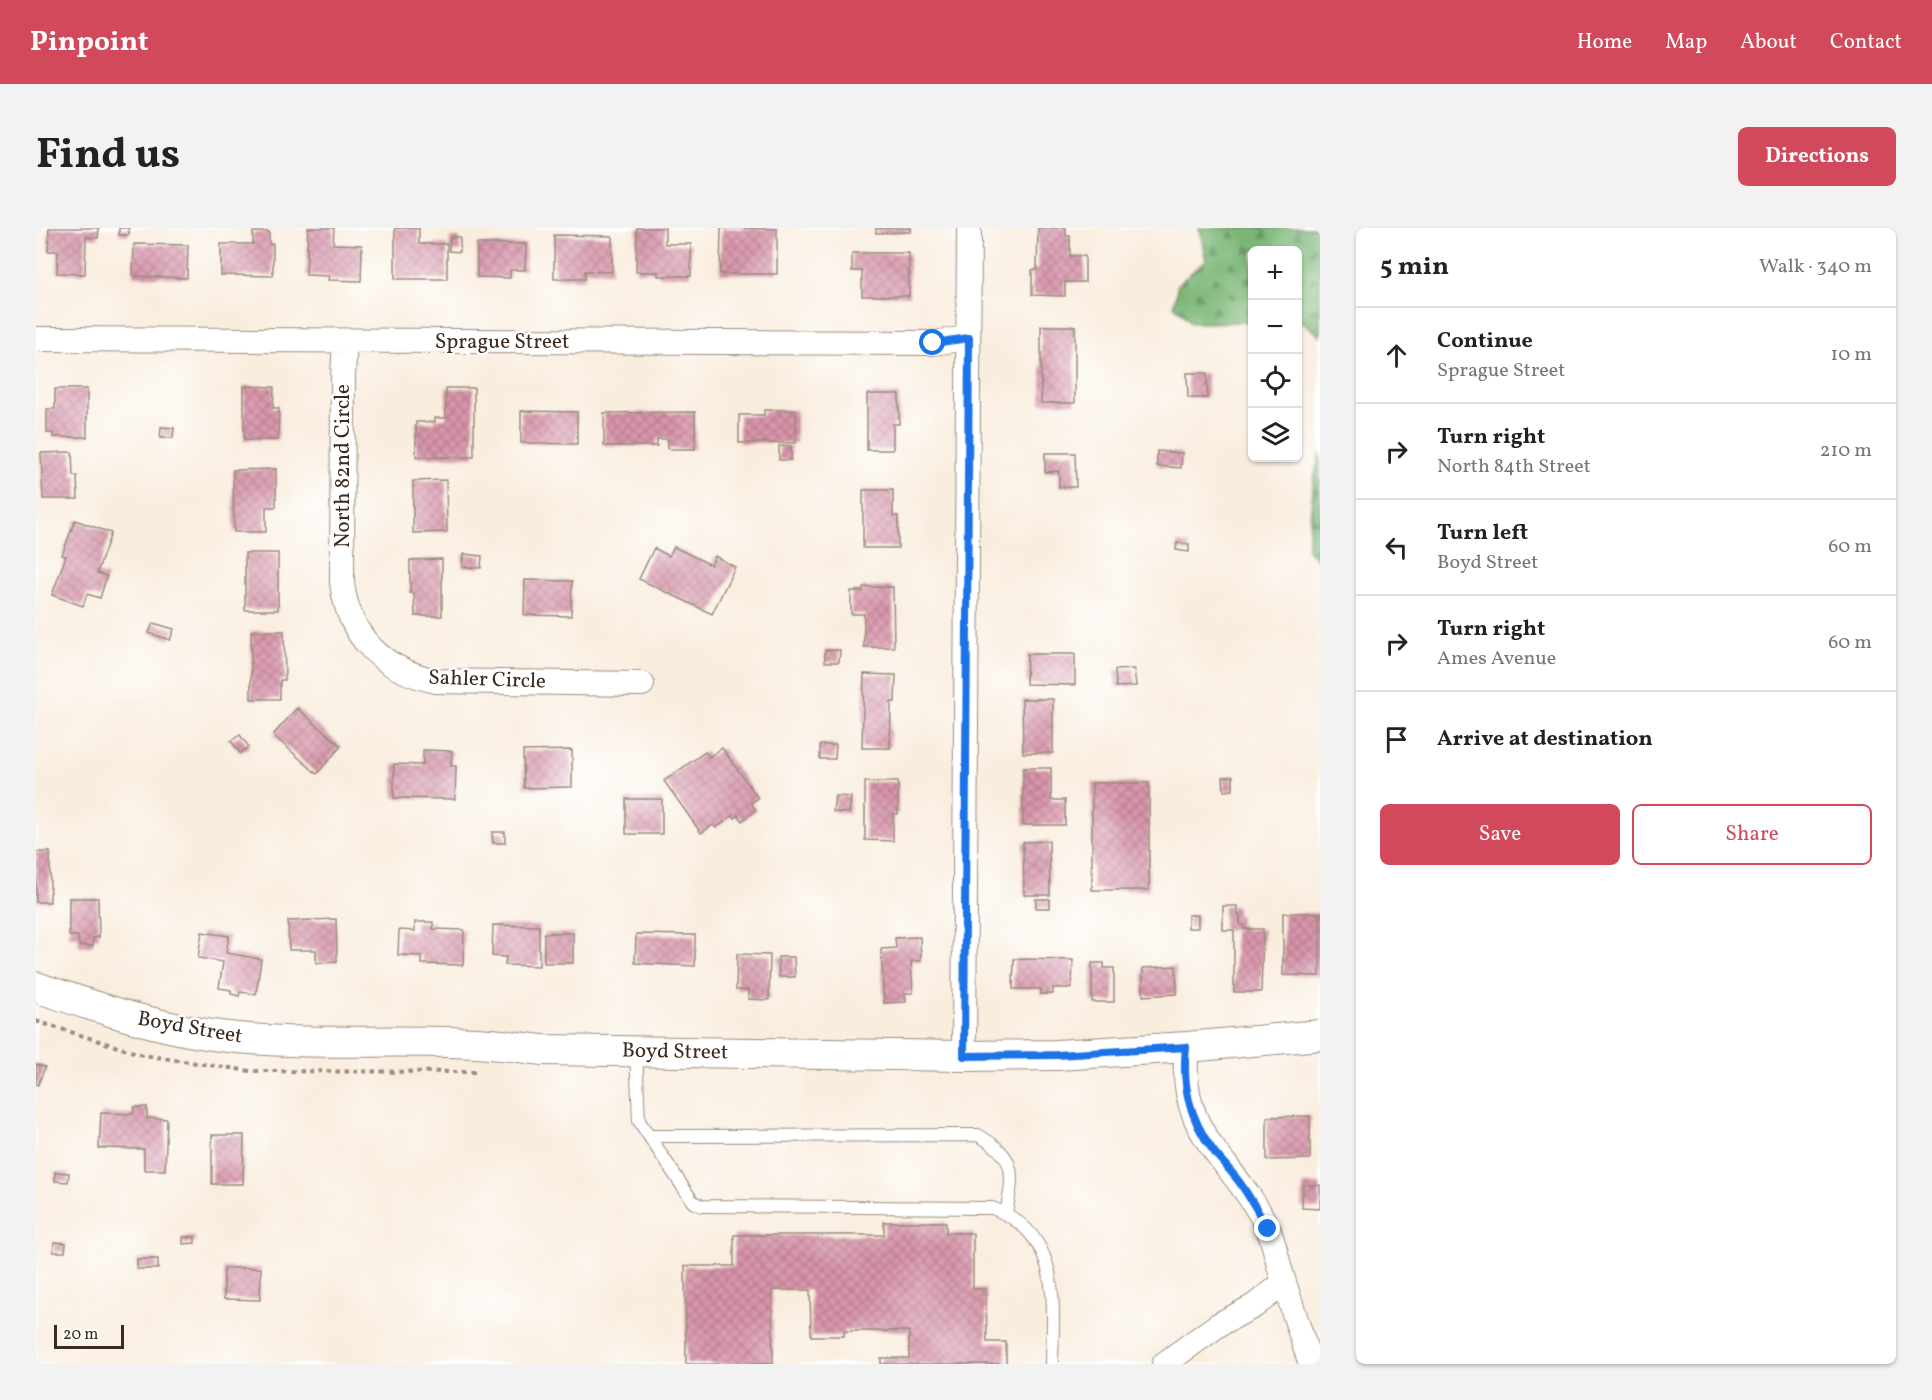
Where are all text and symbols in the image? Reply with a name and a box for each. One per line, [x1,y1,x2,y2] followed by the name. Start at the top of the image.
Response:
[30,23,148,62] text: Pinpoint
[1577,28,1632,57] text: Home
[1665,28,1707,57] text: Map
[1740,28,1797,57] text: About
[1830,28,1902,57] text: Contact
[36,127,180,186] text: Find us
[1738,127,1896,186] button: Directions
[1248,246,1302,462] map controls
[1248,246,1302,300] button: +
[1380,249,1449,285] text: 5 min
[1759,253,1872,281] text: Walk · 340 m
[1248,300,1302,354] button: −
[1437,326,1533,357] text: Continue
[435,328,569,357] street label: Sprague Street
[919,329,945,355] route start
[1380,339,1413,372] icon: ahead
[1831,341,1872,369] text: 10 m
[1248,354,1302,408] button: locate
[1437,357,1565,385] text: Sprague Street
[329,384,358,548] street label: North 82nd Circle
[1248,408,1302,462] button: layers
[1437,422,1545,453] text: Turn right
[1380,435,1413,468] icon: right
[1820,437,1872,465] text: 210 m
[1437,453,1591,481] text: North 84th Street
[1437,518,1528,549] text: Turn left
[1380,531,1413,564] icon: left
[1828,533,1872,561] text: 60 m
[1437,549,1538,577] text: Boyd Street
[1437,614,1545,645] text: Turn right
[1380,627,1413,660] icon: right
[1828,629,1872,657] text: 60 m
[1437,645,1556,673] text: Ames Avenue
[428,663,546,697] street label: Sahler Circle
[1380,723,1413,756] icon: arrive
[1437,724,1653,755] text: Arrive at destination
[1380,804,1620,865] button: Save
[1632,804,1872,865] button: Share
[135,1004,245,1052] street label: Boyd Street
[622,1037,728,1067] street label: Boyd Street
[1254,1215,1280,1241] route end
[54,1322,124,1350] scale bar
[63,1324,98,1346] text: 20 m

